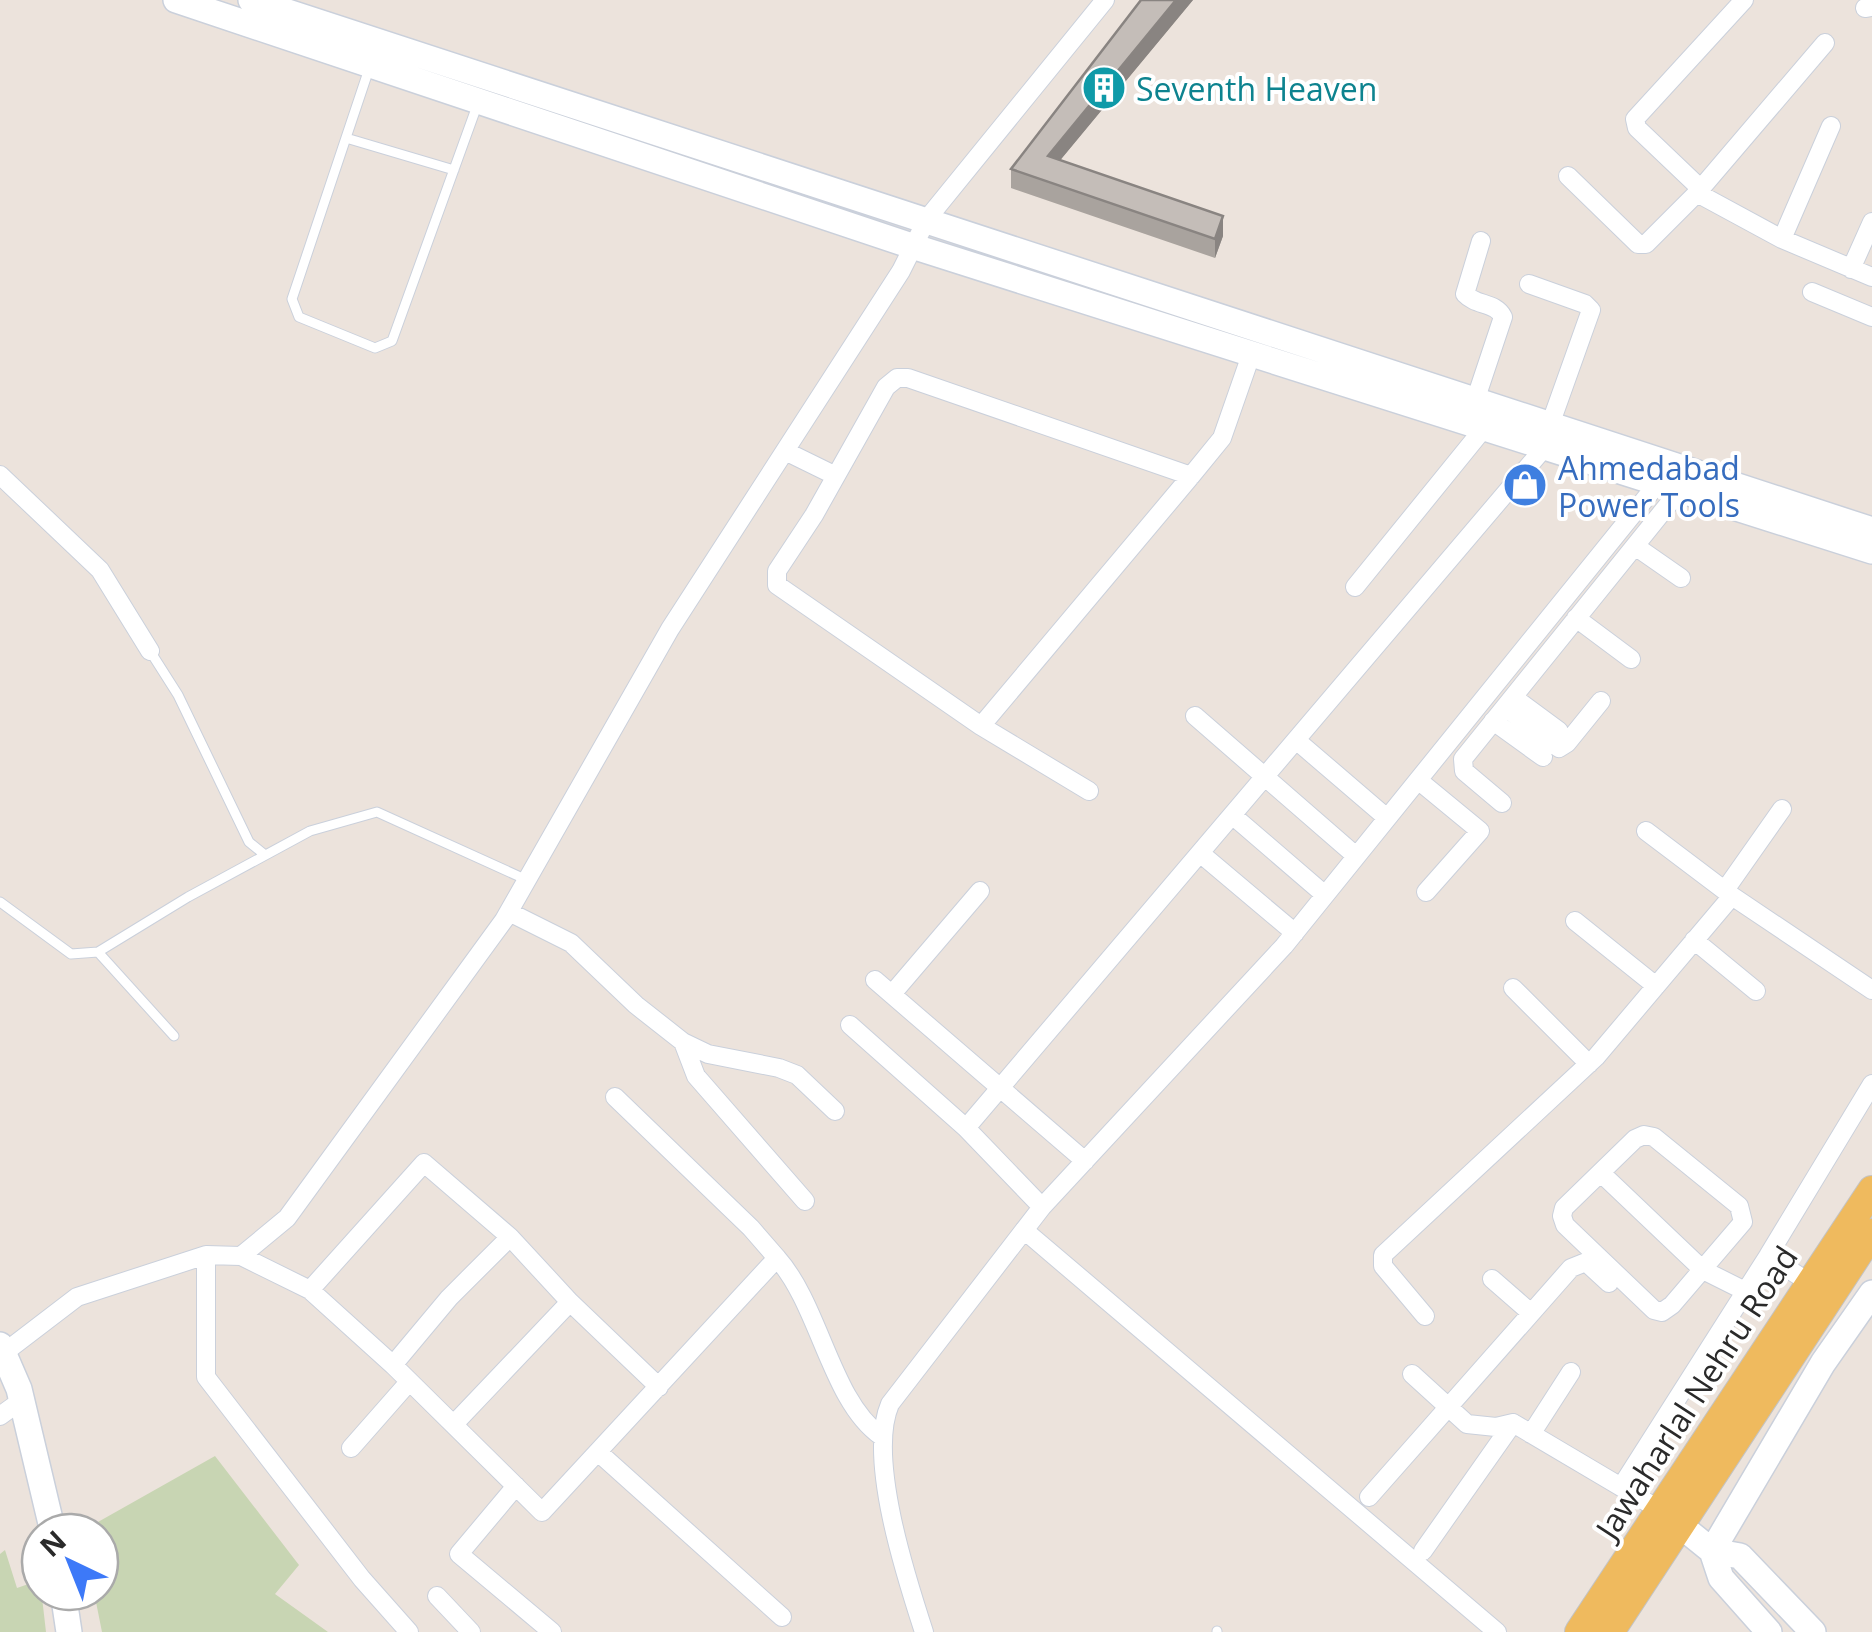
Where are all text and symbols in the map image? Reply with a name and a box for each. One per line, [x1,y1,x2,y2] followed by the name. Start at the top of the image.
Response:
[1081,65,1127,111] building icon: Seventh Heaven
[1136,67,1377,110] place label: Seventh Heaven
[1558,446,1740,526] place label: Ahmedabad Power Tools
[1502,462,1548,508] shop icon: Ahmedabad Power Tools
[1584,1237,1807,1549] street label: Jawaharlal Nehru Road
[20,1512,120,1612] north arrow
[31,1521,74,1565] text: N

